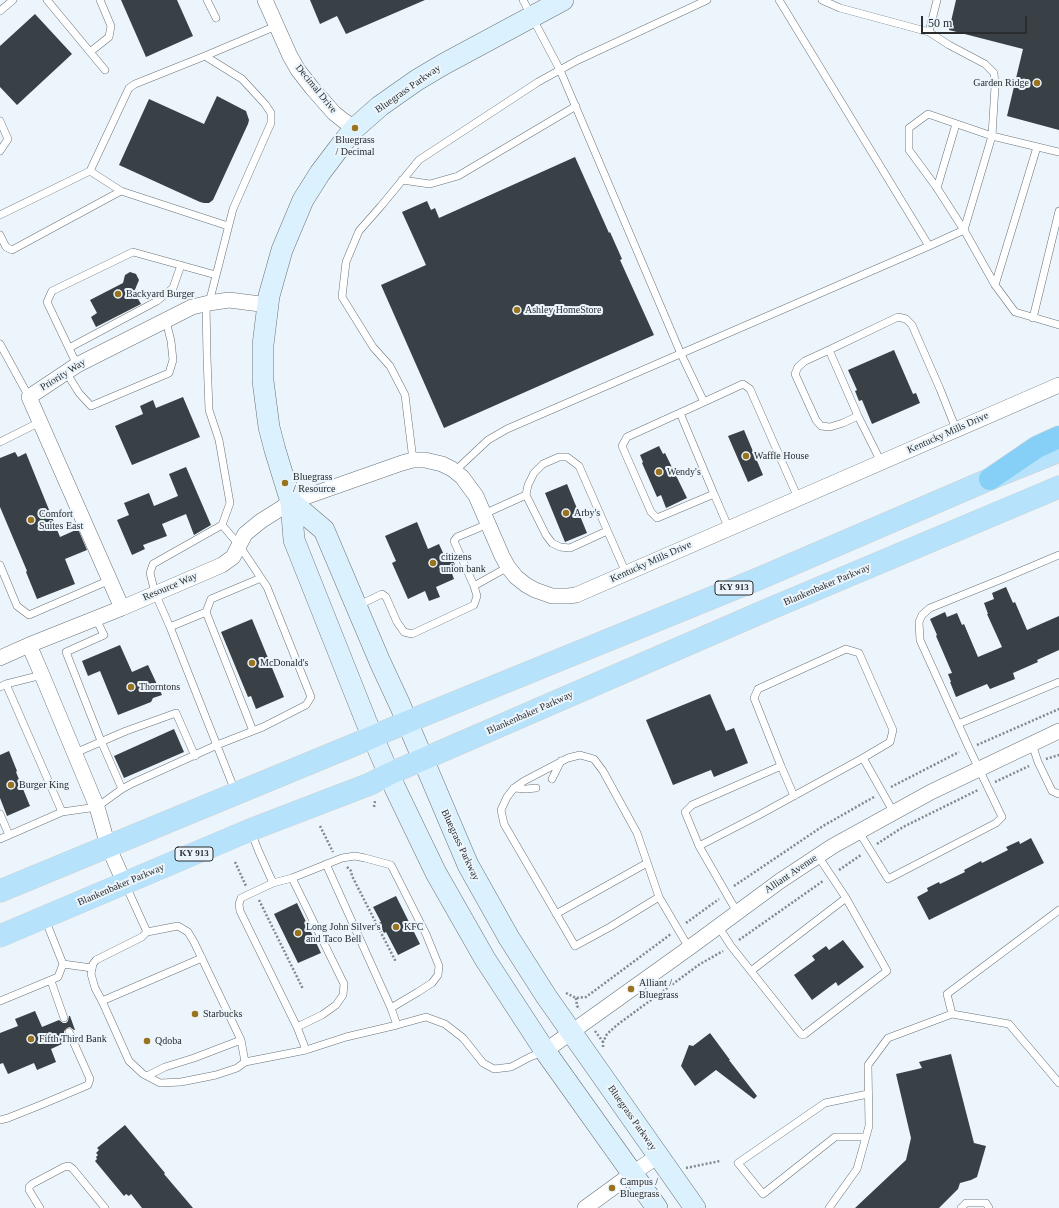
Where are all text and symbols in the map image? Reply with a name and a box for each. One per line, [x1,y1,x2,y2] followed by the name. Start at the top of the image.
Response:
[923,8,1029,34] scale bar
[928,16,952,30] text: 50 m
[293,62,339,116] street label: Decimal Drive
[373,62,443,116] street label: Bluegrass Parkway
[973,77,1029,89] place label: Garden Ridge
[1032,78,1042,88] marker: Garden Ridge
[350,123,360,133] marker: Bluegrass / Decimal
[335,134,375,158] place label: Bluegrass / Decimal
[126,288,194,300] place label: Backyard Burger
[113,289,123,299] marker: Backyard Burger
[525,304,601,316] place label: Ashley HomeStore
[512,305,522,315] marker: Ashley HomeStore
[38,356,88,394] street label: Priority Way
[905,410,991,456] street label: Kentucky Mills Drive
[754,450,809,462] place label: Waffle House
[741,451,751,461] marker: Waffle House
[667,466,701,478] place label: Wendy's
[654,467,664,477] marker: Wendy's
[293,471,335,494] place label: Bluegrass / Resource
[280,478,290,488] marker: Bluegrass / Resource
[574,507,600,519] place label: Arby's
[39,508,83,532] place label: Comfort Suites East
[561,508,571,518] marker: Arby's
[26,515,36,525] marker: Comfort Suites East
[608,539,694,585] street label: Kentucky Mills Drive
[441,551,486,574] place label: citizens union bank
[428,558,438,568] marker: citizens union bank
[782,561,872,609] street label: Blankenbaker Parkway
[141,570,199,604] street label: Resource Way
[715,581,753,595] road number: KY 913
[260,657,308,669] place label: McDonald's
[247,658,257,668] marker: McDonald's
[139,681,180,693] place label: Thorntons
[126,682,136,692] marker: Thorntons
[485,689,575,737] street label: Blankenbaker Parkway
[19,779,69,791] place label: Burger King
[6,780,16,790] marker: Burger King
[438,808,482,882] street label: Bluegrass Parkway
[175,847,213,861] road number: KY 913
[763,852,819,896] street label: Alliant Avenue
[76,861,166,909] street label: Blankenbaker Parkway
[306,921,381,944] place label: Long John Silver's and Taco Bell
[404,921,423,933] place label: KFC
[391,922,401,932] marker: KFC
[293,928,303,938] marker: Long John Silver's and Taco Bell
[639,977,678,1000] place label: Alliant / Bluegrass
[626,984,636,994] marker: Alliant / Bluegrass
[203,1008,242,1020] place label: Starbucks
[190,1009,200,1019] marker: Starbucks
[39,1033,107,1045] place label: Fifth Third Bank
[26,1034,36,1044] marker: Fifth Third Bank
[155,1035,182,1047] place label: Qdoba
[142,1036,152,1046] marker: Qdoba
[605,1083,659,1153] street label: Bluegrass Parkway
[620,1176,659,1200] place label: Campus / Bluegrass
[607,1183,617,1193] marker: Campus / Bluegrass

